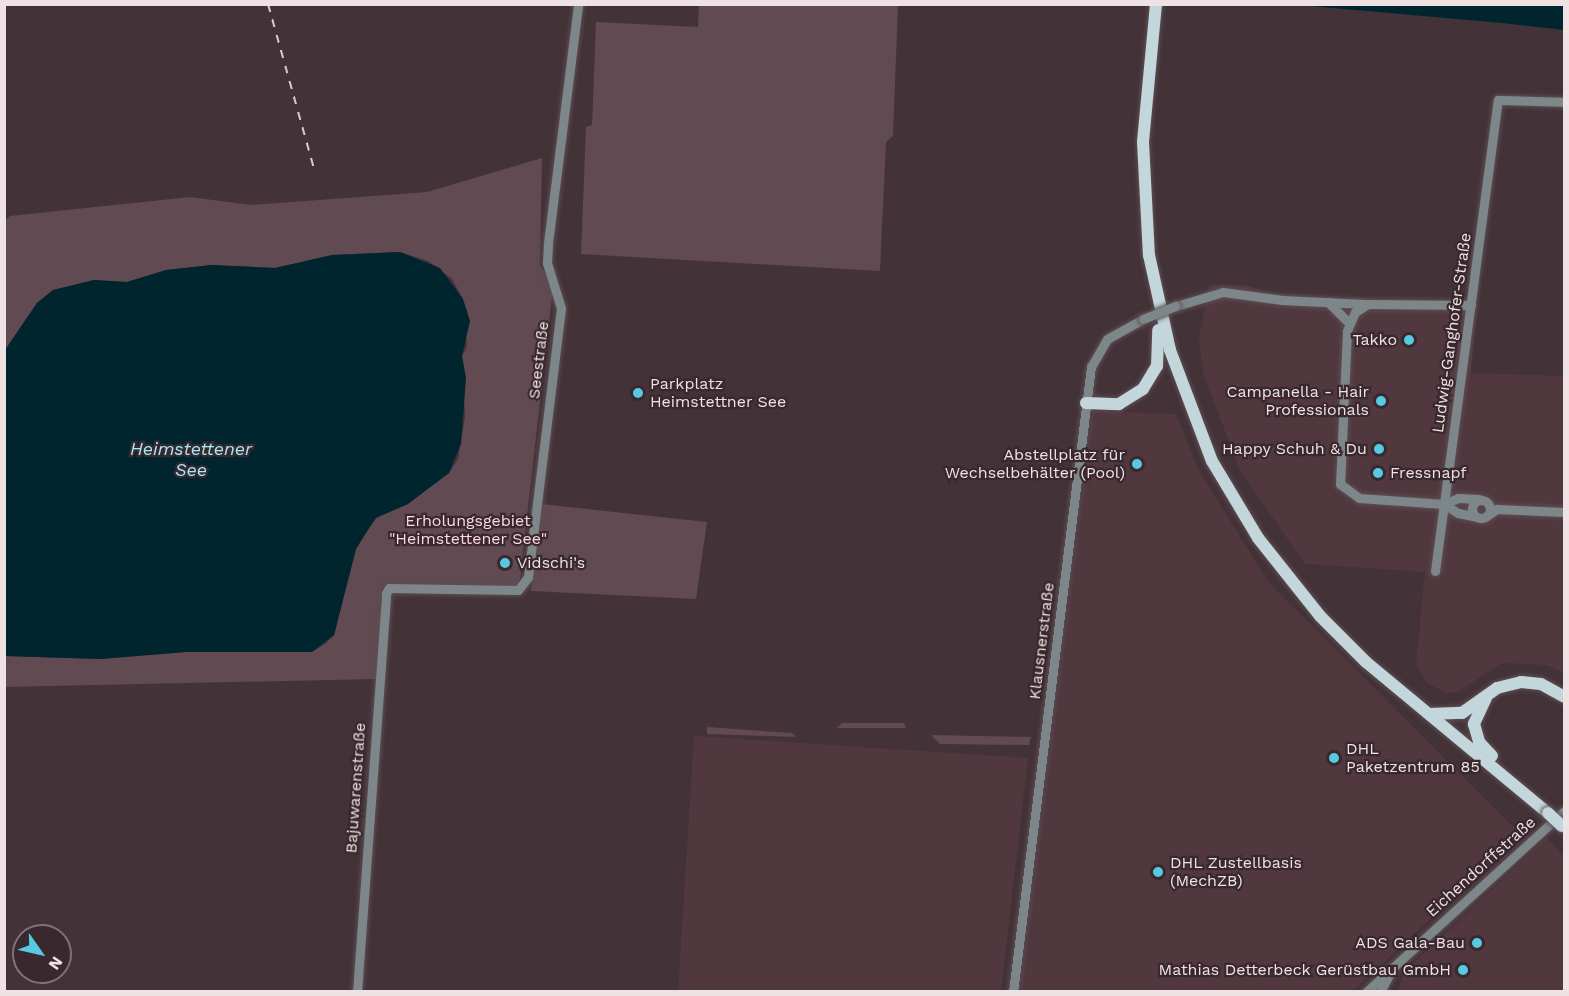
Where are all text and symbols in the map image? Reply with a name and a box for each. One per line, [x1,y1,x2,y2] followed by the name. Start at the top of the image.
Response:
[1428,232,1476,434] street label: Ludwig-Ganghofer-Straße
[525,320,553,400] street label: Seestraße
[1352,330,1397,350] place label: Takko
[1402,333,1416,347] marker: Takko
[650,374,787,412] place label: Parkplatz Heimstettner See
[1226,382,1369,420] place label: Campanella - Hair Professionals
[631,386,645,400] marker: Parkplatz Heimstettner See
[1374,394,1388,408] marker: Campanella - Hair Professionals
[130,439,252,482] water label: Heimstettener See
[1222,439,1367,459] place label: Happy Schuh & Du
[1372,442,1386,456] marker: Happy Schuh & Du
[944,445,1125,483] place label: Abstellplatz für Wechselbehälter (Pool)
[1130,457,1144,471] marker: Abstellplatz für Wechselbehälter (Pool)
[1390,463,1467,483] place label: Fressnapf
[1371,466,1385,480] marker: Fressnapf
[389,511,547,549] park label: Erholungsgebiet "Heimstettener See"
[517,553,585,573] place label: Vidschi's
[498,556,512,570] marker: Vidschi's
[1025,581,1059,701] street label: Klausnerstraße
[342,722,370,854] street label: Bajuwarenstraße
[1346,739,1480,777] place label: DHL Paketzentrum 85
[1327,751,1341,765] marker: DHL Paketzentrum 85
[1422,813,1540,921] street label: Eichendorffstraße
[1170,853,1302,891] place label: DHL Zustellbasis (MechZB)
[1151,865,1165,879] marker: DHL Zustellbasis (MechZB)
[12,924,72,984] north arrow
[1355,933,1465,953] place label: ADS Gala-Bau
[1470,936,1484,950] marker: ADS Gala-Bau
[44,953,67,973] text: N
[1158,960,1451,980] place label: Mathias Detterbeck Gerüstbau GmbH
[1456,963,1470,977] marker: Mathias Detterbeck Gerüstbau GmbH

